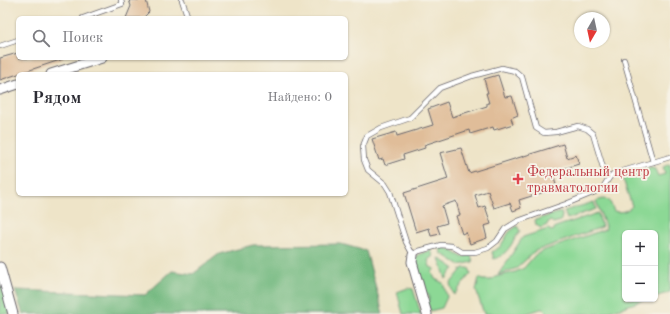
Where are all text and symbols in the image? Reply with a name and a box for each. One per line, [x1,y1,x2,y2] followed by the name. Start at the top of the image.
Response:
[574,12,610,48] north arrow
[16,16,348,60] search box
[30,27,52,49] icon: search
[62,31,103,46] text: Поиск
[32,90,81,107] text: Рядом
[268,91,332,104] text: Найдено: 0
[527,165,650,195] place label: Федеральный центр травматологии
[512,173,524,185] marker: Федеральный центр травматологии
[622,230,658,302] map controls
[622,230,658,266] button: +
[622,266,658,302] button: −

